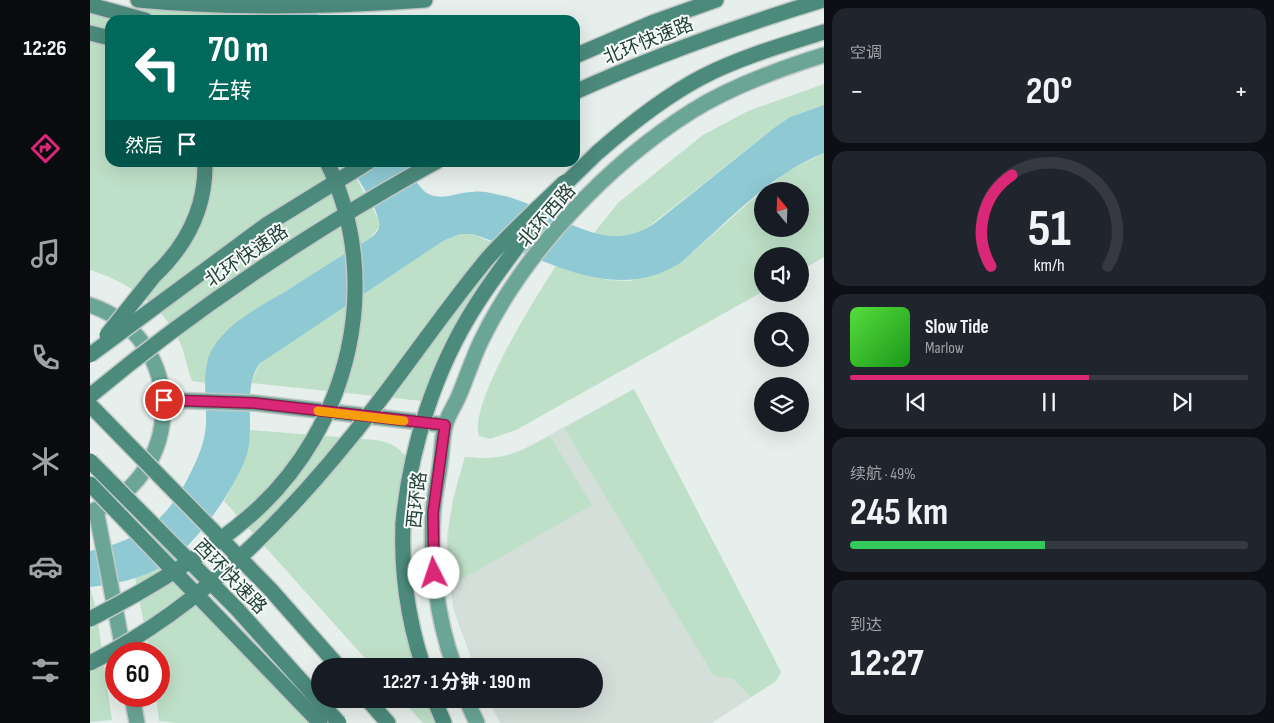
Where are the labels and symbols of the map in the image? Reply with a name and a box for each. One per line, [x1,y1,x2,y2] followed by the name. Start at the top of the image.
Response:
[600,13,697,70] street label: 北环快速路
[514,180,581,252] street label: 北环西路
[754,182,809,238] north arrow
[201,220,293,292] street label: 北环快速路
[143,379,185,421] pin
[403,471,432,530] street label: 西环路
[189,535,271,619] street label: 西环快速路
[407,546,459,598] position arrow
[105,642,170,707] speed limit sign: 60

